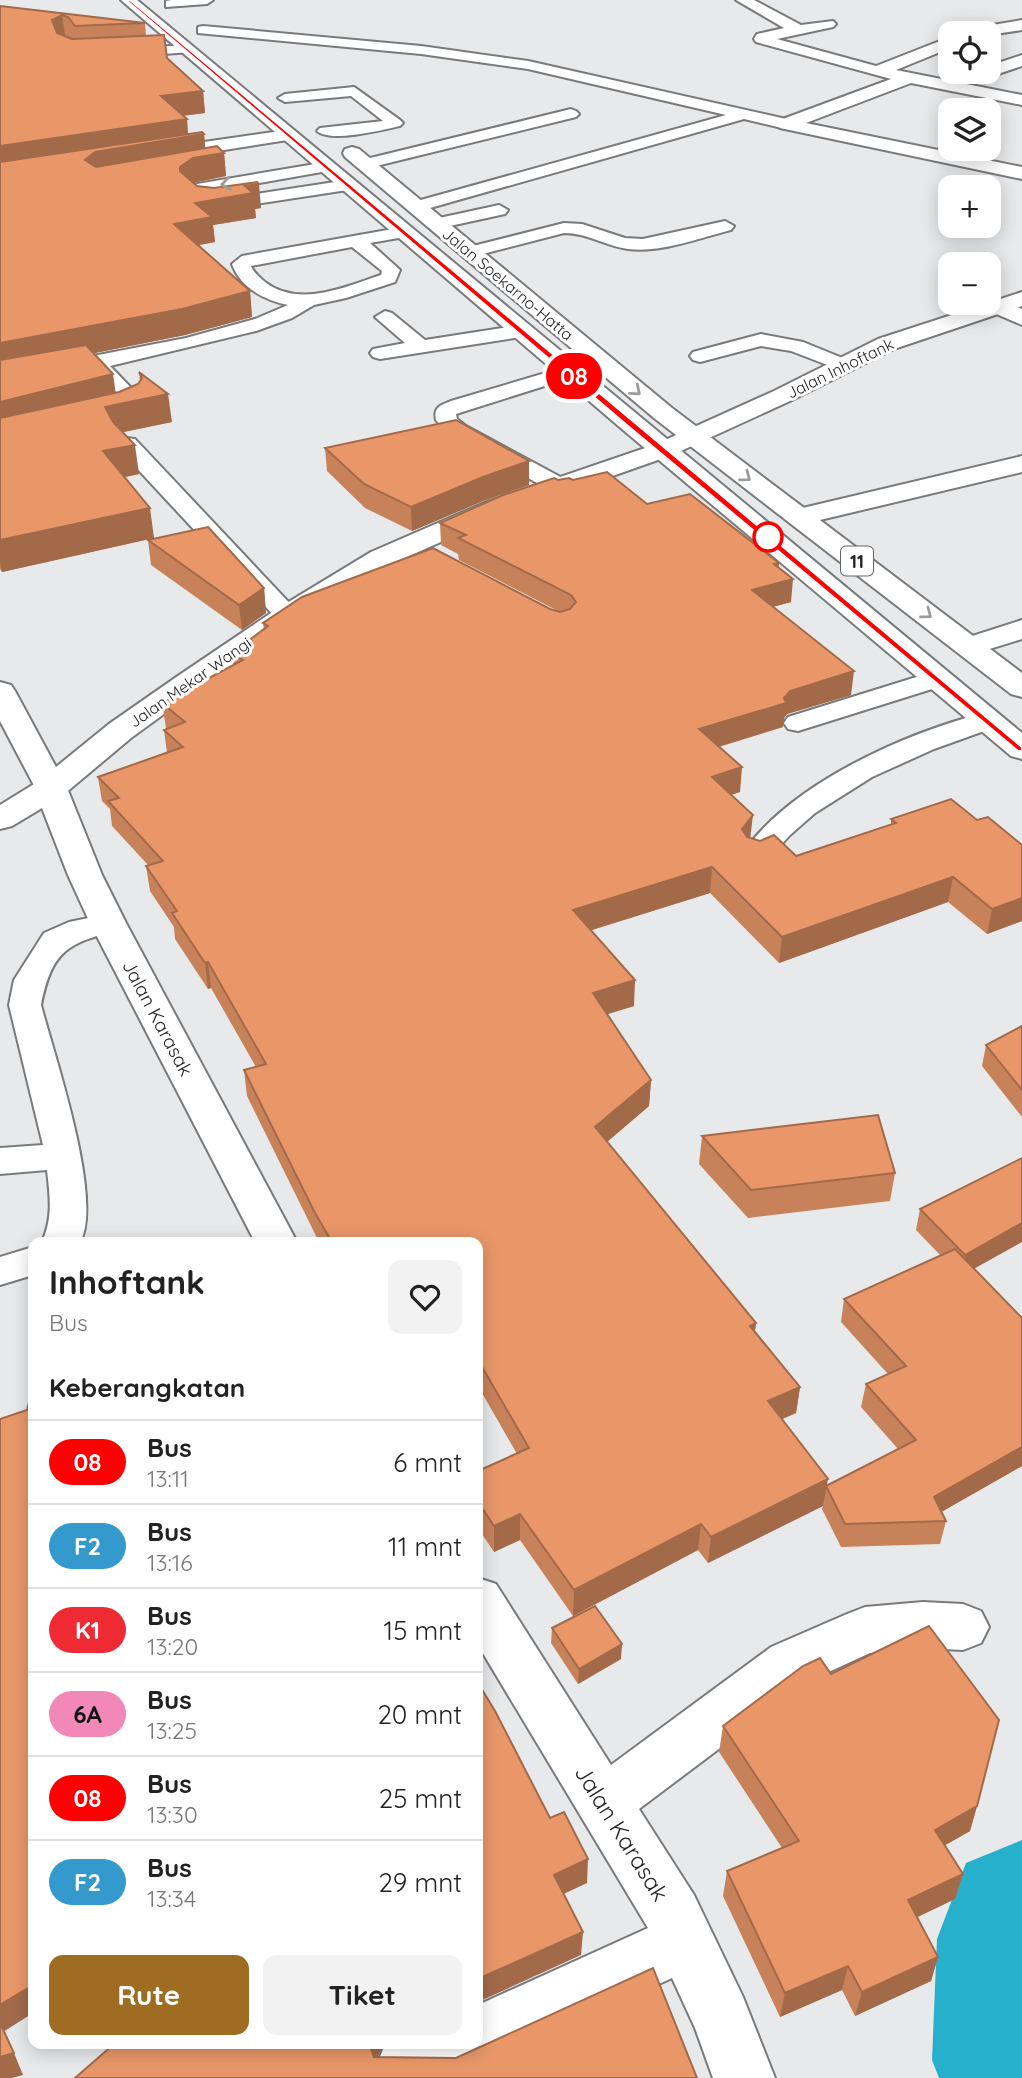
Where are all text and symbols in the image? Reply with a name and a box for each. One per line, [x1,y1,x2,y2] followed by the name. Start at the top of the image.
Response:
[938,21,1001,315] map controls
[938,21,1001,84] button: locate
[938,98,1001,161] button: layers
[938,175,1001,238] button: +
[220,176,232,191] one-way arrow
[438,223,578,345] street label: Jalan Soekarno-Hatta
[938,252,1001,315] button: −
[783,333,897,403] street label: Jalan Inhoftank
[542,353,606,399] line badge: 08
[560,361,588,391] text: 08
[629,382,641,395] one-way arrow
[738,468,751,481] one-way arrow
[753,522,783,552] unlabelled marker
[841,546,873,576] road number: 11
[920,606,932,618] one-way arrow
[125,632,255,732] street label: Jalan Mekar Wangi
[117,956,199,1080] street label: Jalan Karasak
[388,1260,462,1334] button: heart
[49,1261,205,1302] text: Inhoftank
[49,1308,88,1337] text: Bus
[49,1371,245,1404] text: Keberangkatan
[147,1431,192,1464] text: Bus
[393,1446,462,1479] text: 6 mnt
[74,1447,101,1477] text: 08
[147,1464,189,1493] text: 13:11
[147,1515,192,1548] text: Bus
[388,1530,462,1563] text: 11 mnt
[74,1531,101,1561] text: F2
[147,1548,193,1577] text: 13:16
[147,1599,192,1632] text: Bus
[384,1614,462,1647] text: 15 mnt
[75,1615,100,1645] text: K1
[147,1632,198,1661] text: 13:20
[147,1683,192,1716] text: Bus
[377,1698,462,1731] text: 20 mnt
[73,1699,102,1729] text: 6A
[147,1716,197,1745] text: 13:25
[569,1760,675,1906] street label: Jalan Karasak
[147,1767,192,1800] text: Bus
[379,1782,462,1815] text: 25 mnt
[74,1783,101,1813] text: 08
[147,1800,198,1829] text: 13:30
[147,1851,192,1884] text: Bus
[378,1866,462,1899] text: 29 mnt
[74,1867,101,1897] text: F2
[147,1884,196,1913] text: 13:34
[49,1955,249,2035] button: Rute
[263,1955,462,2035] button: Tiket

